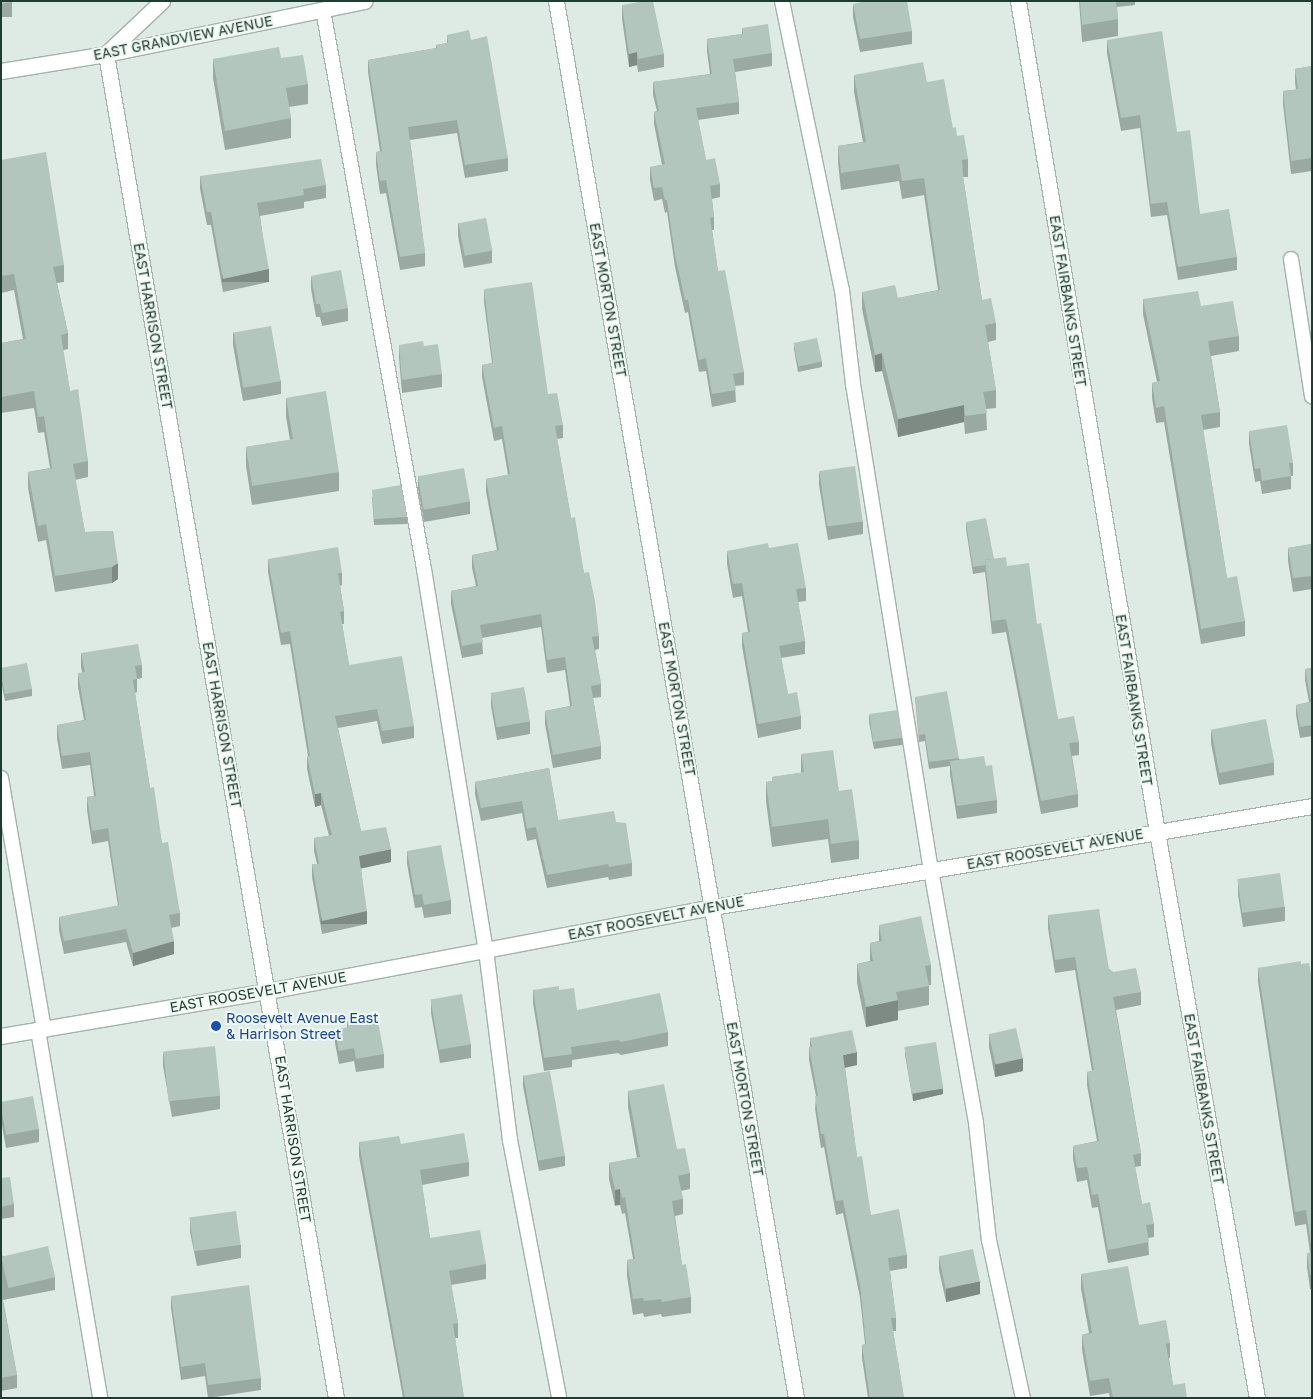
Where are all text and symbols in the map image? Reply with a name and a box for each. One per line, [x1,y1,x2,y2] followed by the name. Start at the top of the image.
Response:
[92,12,274,64] street label: EAST GRANDVIEW AVENUE
[1046,214,1090,388] street label: EAST FAIRBANKS STREET
[586,222,630,378] street label: EAST MORTON STREET
[130,242,176,410] street label: EAST HARRISON STREET
[1112,613,1156,787] street label: EAST FAIRBANKS STREET
[655,621,699,777] street label: EAST MORTON STREET
[199,641,245,809] street label: EAST HARRISON STREET
[965,825,1145,873] street label: EAST ROOSEVELT AVENUE
[567,893,745,943] street label: EAST ROOSEVELT AVENUE
[168,968,348,1016] street label: EAST ROOSEVELT AVENUE
[226,1010,379,1042] place label: Roosevelt Avenue East & Harrison Street
[1181,1012,1227,1186] street label: EAST FAIRBANKS STREET
[210,1020,222,1032] marker: Roosevelt Avenue East & Harrison Street
[723,1021,767,1177] street label: EAST MORTON STREET
[272,1054,314,1224] street label: EAST HARRISON STREET

